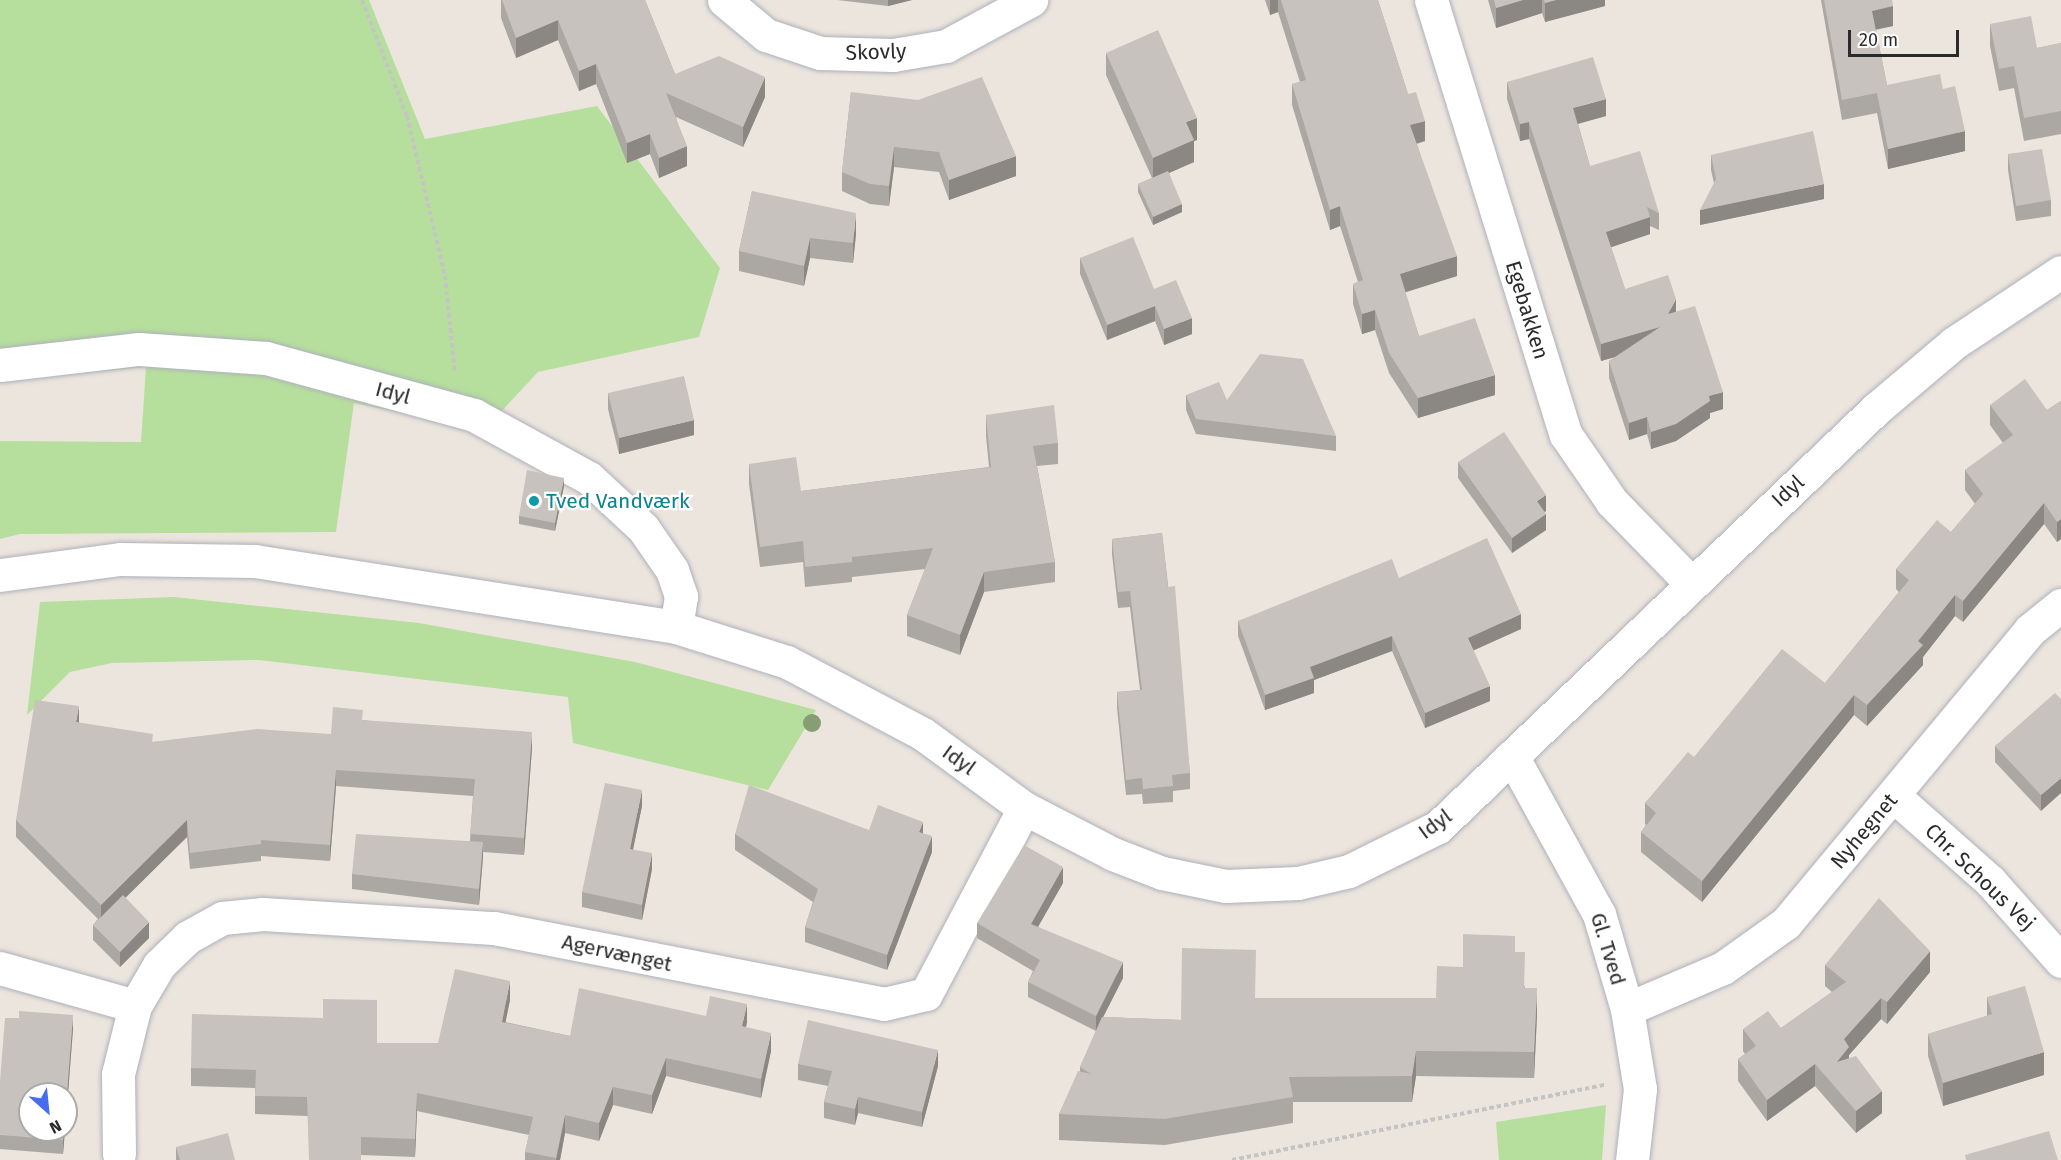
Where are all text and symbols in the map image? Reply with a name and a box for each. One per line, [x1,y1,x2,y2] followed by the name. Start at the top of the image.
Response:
[1851,18,1962,56] scale bar
[1859,29,1898,51] text: 20 m
[845,38,907,66] street label: Skovly
[1500,258,1554,362] street label: Egebakken
[373,376,413,410] street label: Idyl
[1767,470,1809,512] street label: Idyl
[546,488,690,514] place label: Tved Vandværk
[527,494,541,508] marker: Tved Vandværk
[937,739,981,781] street label: Idyl
[1825,788,1903,874] street label: Nyhegnet
[1413,803,1457,845] street label: Idyl
[1920,818,2040,936] street label: Chr. Schous Vej
[1585,910,1631,988] street label: Gl. Tved
[560,929,674,977] street label: Agervænget
[18,1082,78,1142] north arrow
[46,1116,65,1138] text: N

